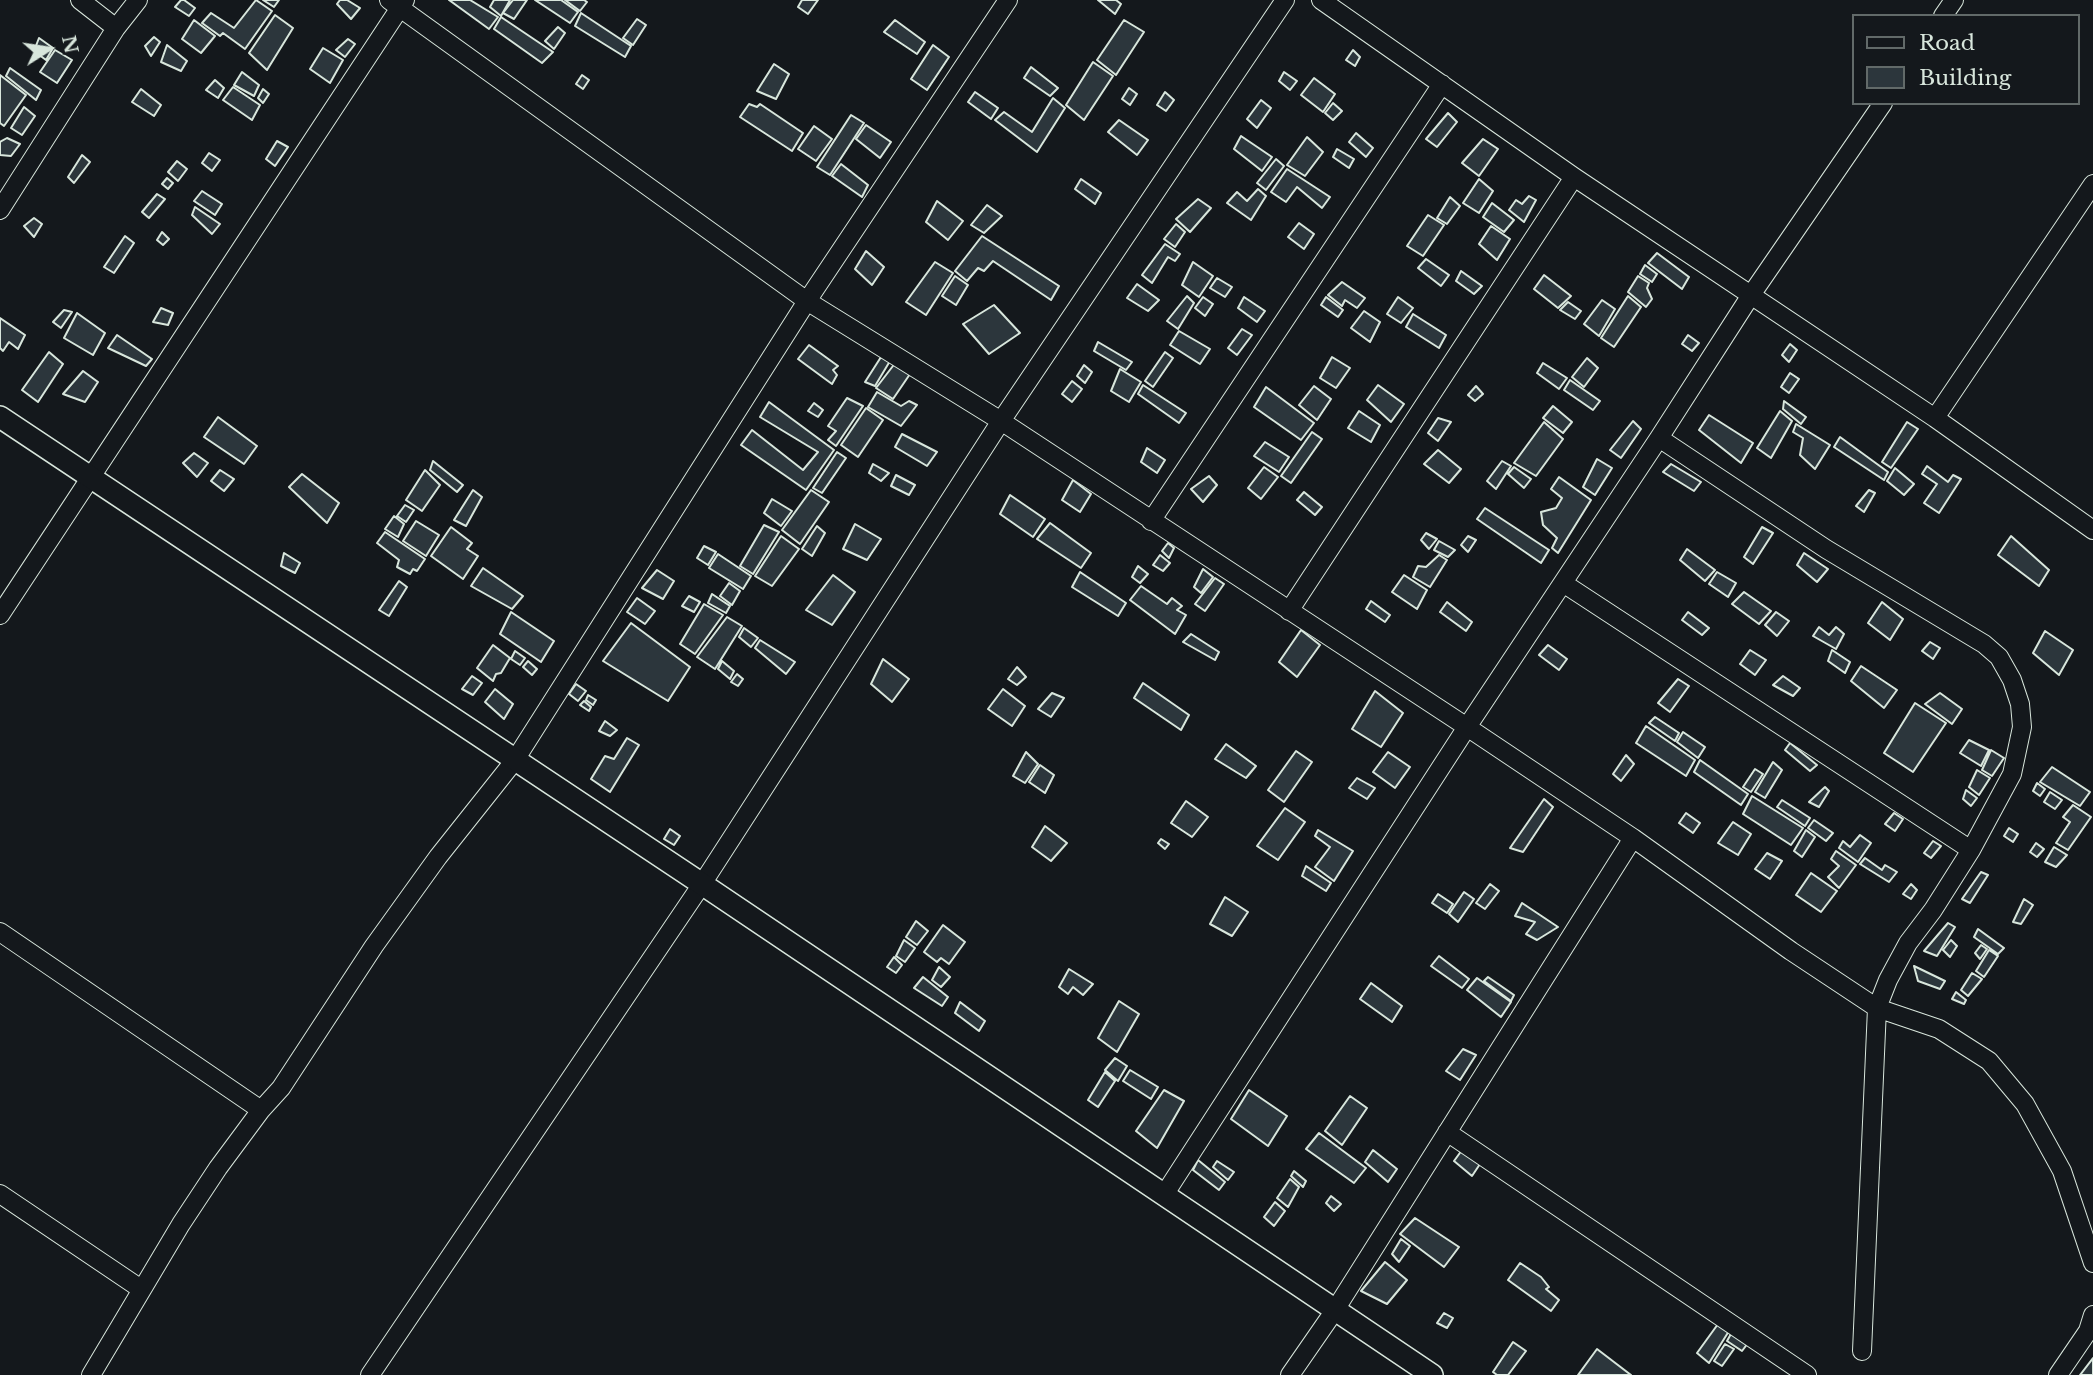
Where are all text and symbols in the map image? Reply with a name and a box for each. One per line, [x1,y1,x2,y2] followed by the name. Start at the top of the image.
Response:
[14,14,84,84] north arrow
[1852,14,2079,105] legend
[1919,30,1975,56] text: Road
[57,33,83,56] text: N
[1919,65,2011,91] text: Building

